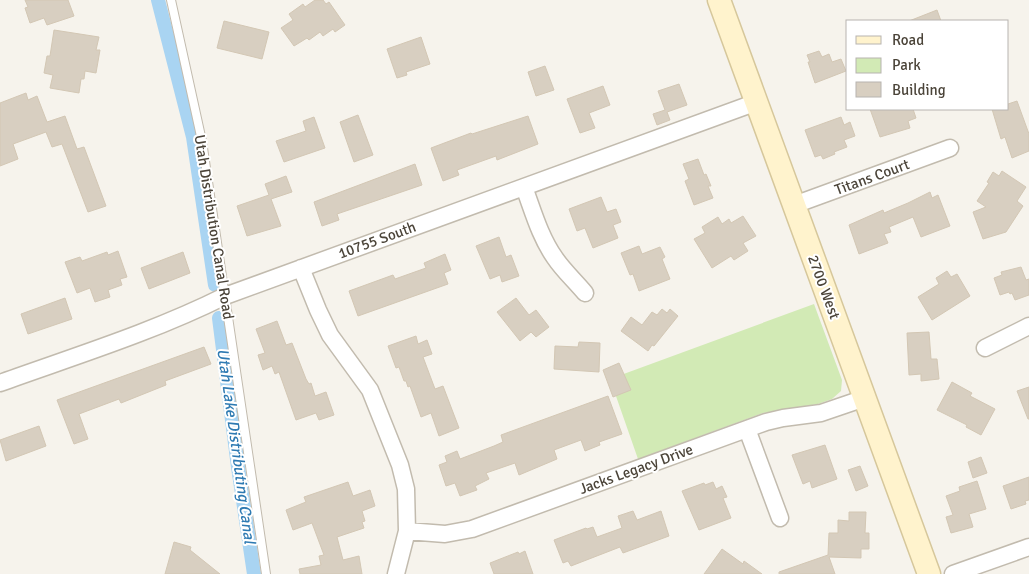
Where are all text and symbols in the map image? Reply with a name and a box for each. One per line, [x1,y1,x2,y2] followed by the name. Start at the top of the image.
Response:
[846,20,1009,110] legend
[892,31,924,49] text: Road
[892,56,921,74] text: Park
[892,81,946,99] text: Building
[191,133,238,321] street label: Utah Distribution Canal Road
[832,155,912,199] street label: Titans Court
[336,218,418,262] street label: 10755 South
[804,252,844,322] street label: 2700 West
[212,347,260,546] water label: Utah Lake Distributing Canal
[577,440,695,498] street label: Jacks Legacy Drive

